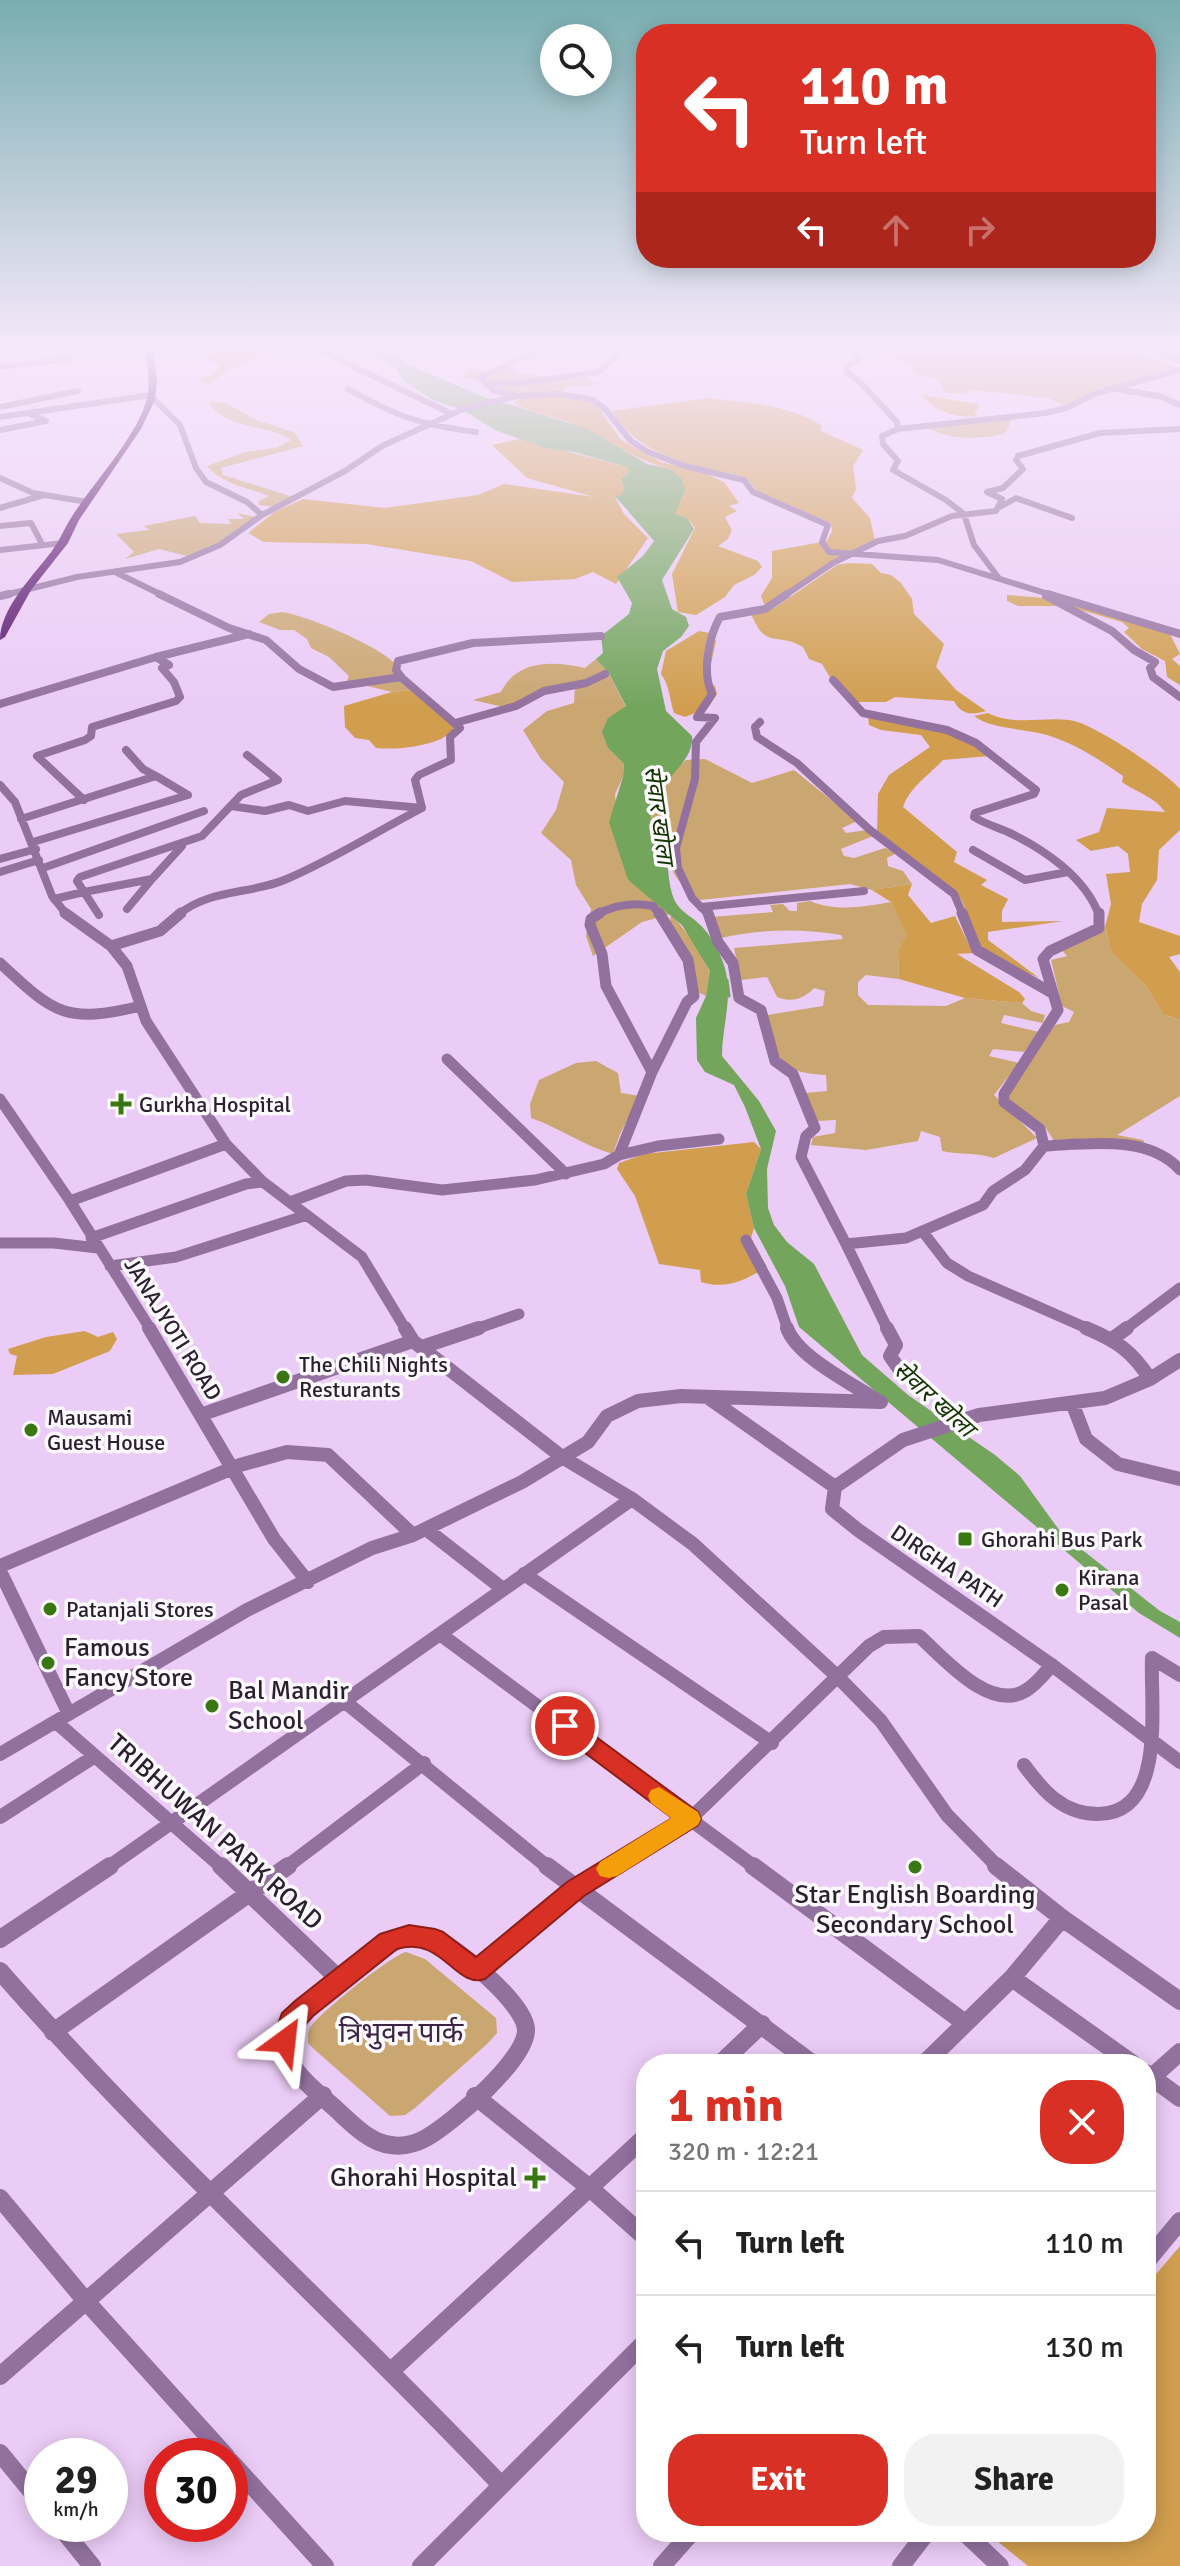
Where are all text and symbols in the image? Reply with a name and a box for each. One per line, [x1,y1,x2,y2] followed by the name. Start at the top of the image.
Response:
[540,24,612,96] map controls
[540,24,612,96] button: search
[800,51,948,120] text: 110 m
[668,56,772,160] icon: left
[800,120,927,165] text: Turn left
[790,208,834,252] icon: left
[874,208,918,252] icon: ahead
[958,208,1002,252] icon: right
[637,764,681,871] water label: सेवार खोला
[139,1091,291,1118] place label: Gurkha Hospital
[110,1093,132,1115] marker: Gurkha Hospital
[118,1253,228,1405] street label: JANAJYOTI ROAD
[299,1351,448,1403] place label: The Chili Nights Resturants
[887,1355,984,1447] water label: सेवार खोला
[274,1368,292,1386] marker: The Chili Nights Resturants
[47,1404,165,1456] place label: Mausami Guest House
[22,1421,40,1439] marker: Mausami Guest House
[886,1519,1008,1613] street label: DIRGHA PATH
[981,1526,1143,1553] place label: Ghorahi Bus Park
[956,1530,974,1548] marker: Ghorahi Bus Park
[1078,1564,1139,1616] place label: Kirana Pasal
[1053,1581,1071,1599] marker: Kirana Pasal
[66,1596,214,1623] place label: Patanjali Stores
[41,1600,59,1618] marker: Patanjali Stores
[64,1632,193,1694] place label: Famous Fancy Store
[39,1654,57,1672] marker: Famous Fancy Store
[228,1675,349,1737] place label: Bal Mandir School
[531,1692,599,1760] pin
[203,1697,221,1715] marker: Bal Mandir School
[543,1704,587,1748] icon: arrive
[101,1727,329,1937] street label: TRIBHUWAN PARK ROAD
[906,1858,924,1876] marker: Star English Boarding Secondary School
[795,1879,1035,1941] place label: Star English Boarding Secondary School
[243,1999,327,2083] position arrow
[339,2016,464,2050] district label: त्रिभुवन पार्क
[668,2076,784,2135] text: 1 min
[1040,2080,1124,2164] button: close
[668,2136,819,2168] text: 320 m · 12:21
[330,2162,517,2194] place label: Ghorahi Hospital
[524,2167,546,2189] marker: Ghorahi Hospital
[668,2221,712,2265] icon: left
[736,2225,845,2262] text: Turn left
[1045,2225,1124,2262] text: 110 m
[668,2325,712,2369] icon: left
[736,2329,845,2366] text: Turn left
[1045,2329,1124,2366] text: 130 m
[668,2434,888,2526] button: Exit
[904,2434,1124,2526] button: Share
[144,2438,248,2542] speed limit sign: 30
[54,2455,98,2505] text: 29
[53,2497,99,2522] text: km/h

